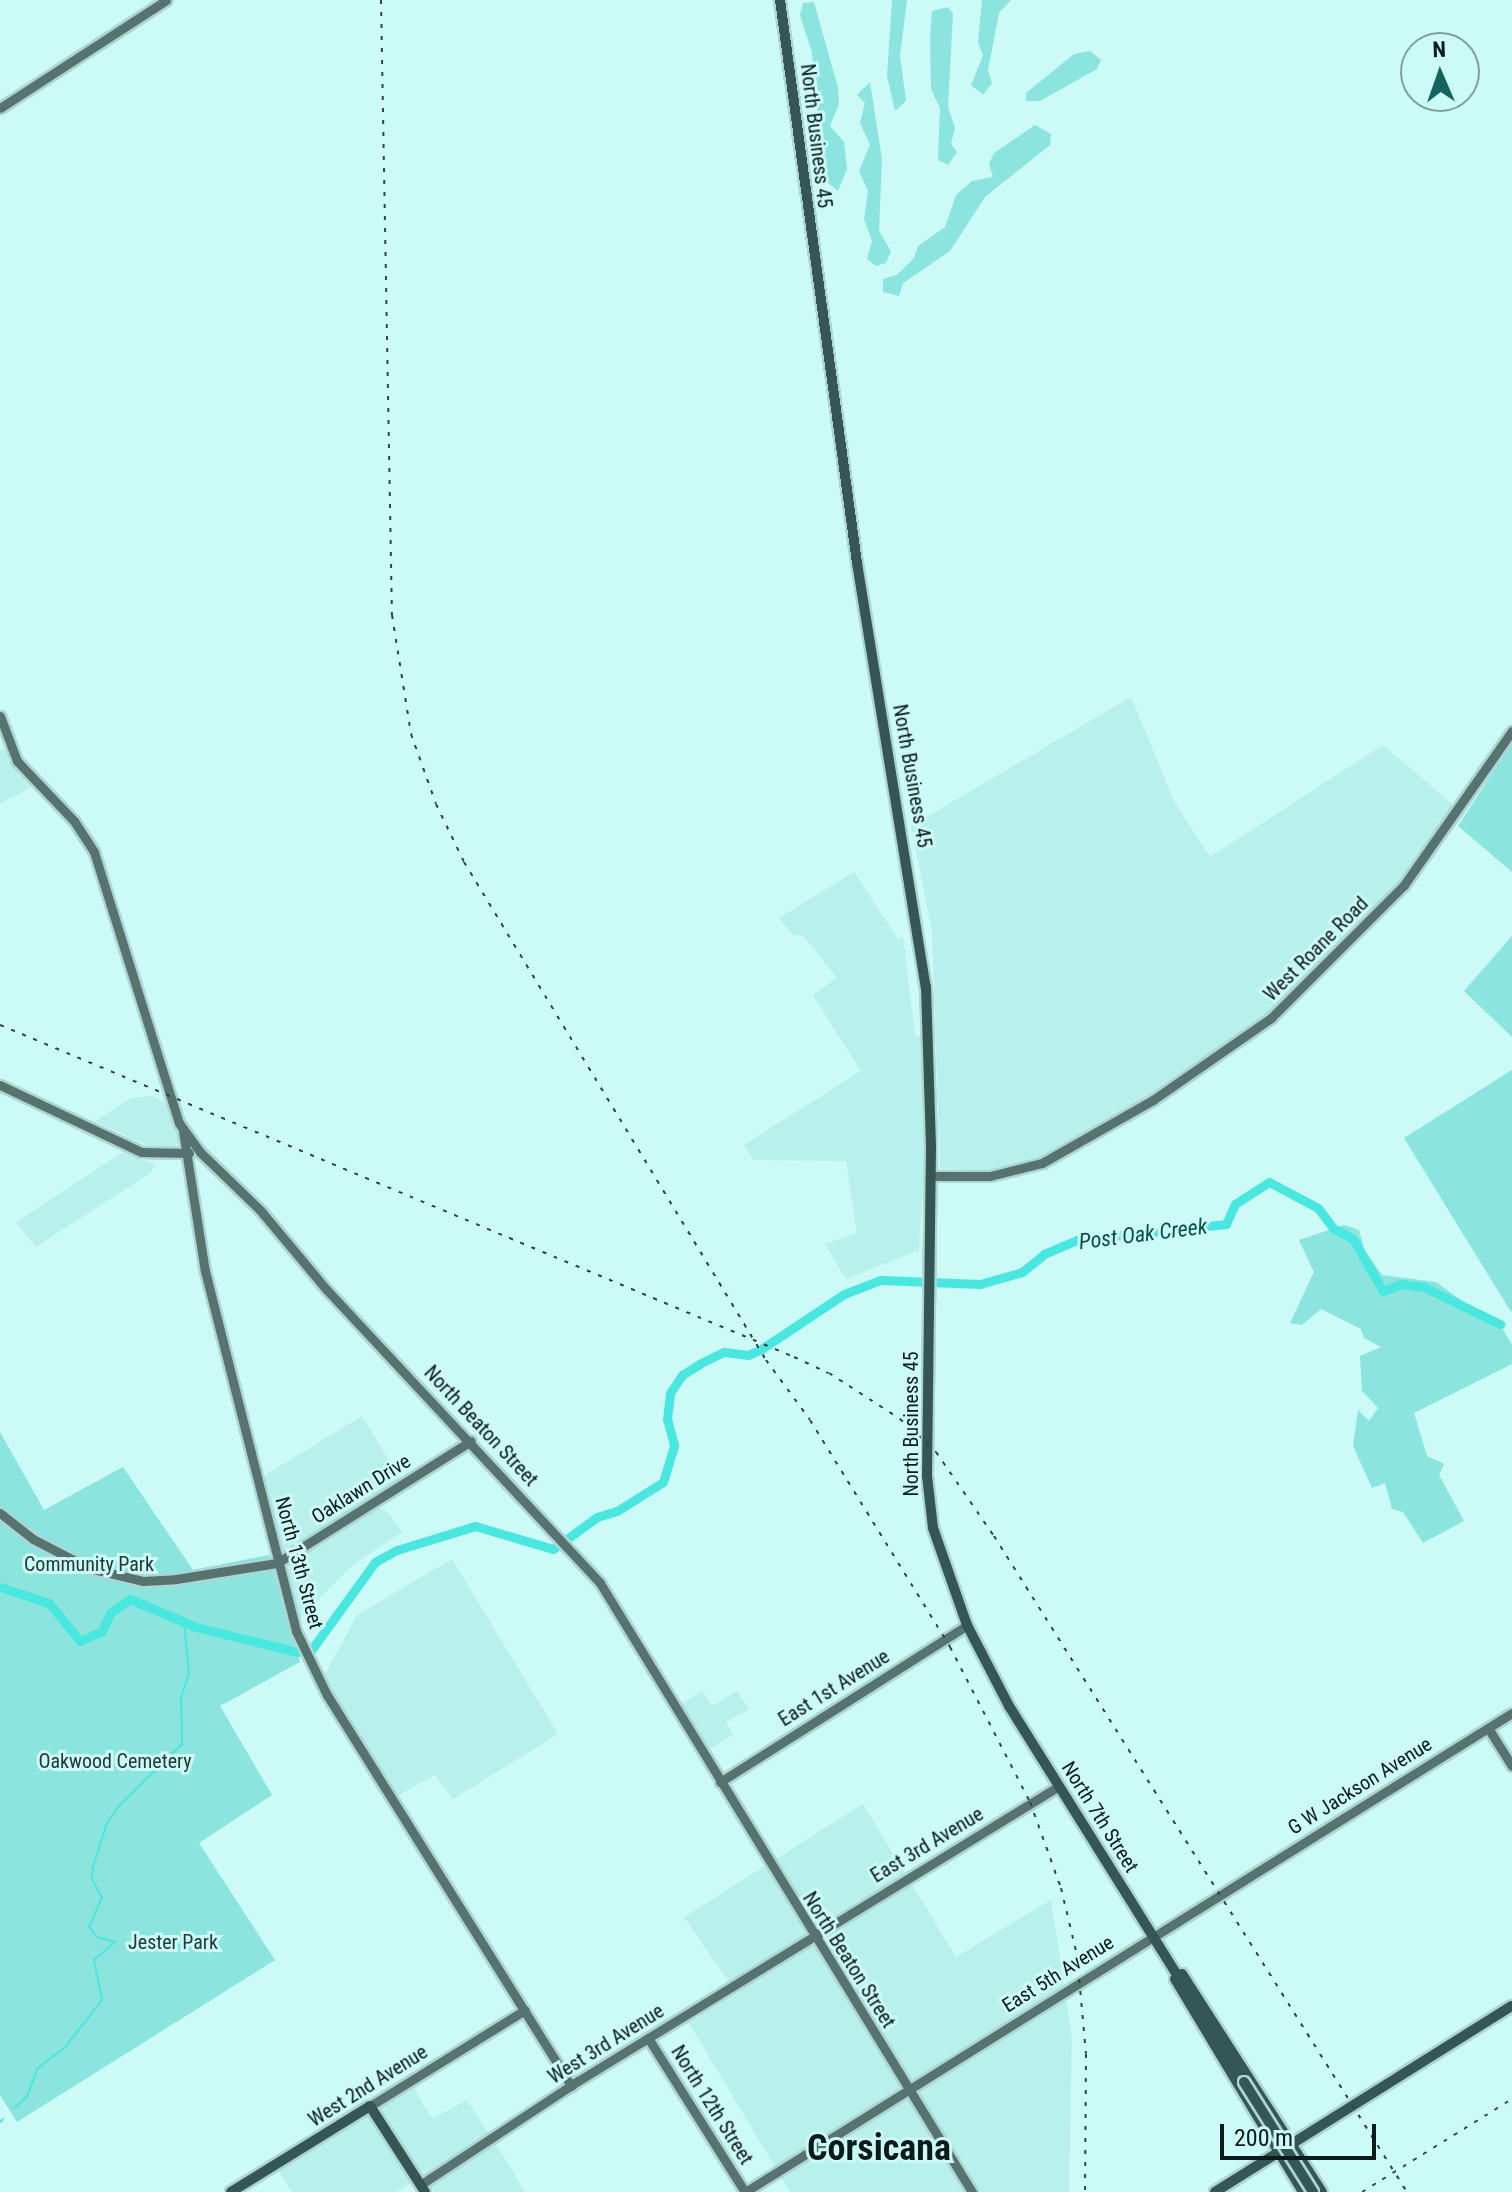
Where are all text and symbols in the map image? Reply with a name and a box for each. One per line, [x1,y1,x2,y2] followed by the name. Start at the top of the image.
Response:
[1400,32,1480,112] north arrow
[1432,37,1446,62] text: N
[795,63,837,209] street label: North Business 45
[888,702,936,850] street label: North Business 45
[1259,892,1373,1006] street label: West Roane Road
[1077,1213,1209,1255] water label: Post Oak Creek
[899,1351,923,1497] street label: North Business 45
[419,1361,543,1491] street label: North Beaton Street
[307,1449,415,1529] street label: Oaklawn Drive
[270,1494,328,1632] street label: North 13th Street
[24,1552,154,1576] park label: Community Park
[774,1644,894,1732] street label: East 1st Avenue
[1284,1732,1436,1840] street label: G W Jackson Avenue
[38,1749,192,1773] park label: Oakwood Cemetery
[1056,1757,1144,1877] street label: North 7th Street
[866,1802,988,1888] street label: East 3rd Avenue
[798,1888,900,2032] street label: North Beaton Street
[128,1930,218,1954] park label: Jester Park
[998,1930,1118,2018] street label: East 5th Avenue
[544,1999,668,2089] street label: West 3rd Avenue
[304,2040,432,2132] street label: West 2nd Avenue
[666,2041,758,2169] street label: North 12th Street
[1224,2108,1380,2158] scale bar
[1234,2124,1293,2152] text: 200 m
[807,2127,951,2171] district label: Corsicana

